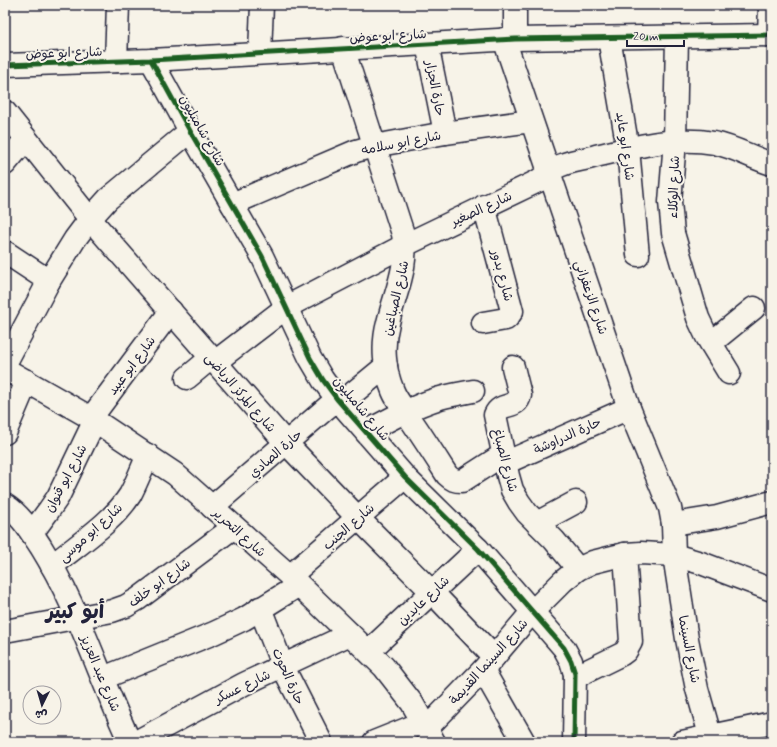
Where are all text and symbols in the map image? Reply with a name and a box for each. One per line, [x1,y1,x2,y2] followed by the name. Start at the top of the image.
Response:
[627,22,684,48] scale bar
[349,26,427,47] street label: شارع ابو عوض
[633,29,659,45] text: 20 m
[25,44,103,63] street label: شارع ابو عوض
[421,58,448,118] street label: حارة الجزار
[175,92,228,170] street label: شارع شامبليون
[611,111,638,182] street label: شارع ابو عايد
[360,127,443,160] street label: شارع ابو سلامه
[665,155,684,219] street label: شارع الوكلاء
[447,188,515,231] street label: شارع الصغير
[486,247,517,303] street label: شارع بدور
[568,258,611,337] street label: شارع الزعفراني
[380,259,413,338] street label: شارع الصباغين
[105,333,160,399] street label: شارع ابو عبيد
[201,350,279,436] street label: شارع المركز الرياضى
[329,373,393,445] street label: شارع شامبليون
[531,414,604,459] street label: حارة الدراوشة
[246,426,306,482] street label: حارة الصادي
[488,427,521,494] street label: شارع الصباغ
[41,442,91,516] street label: شارع ابو قنوان
[55,500,127,566] street label: شارع ابو موسى
[320,500,378,554] street label: شارع الجنب
[208,504,269,561] street label: شارع التحرير
[125,555,194,612] street label: شارع ابو خلف
[394,573,454,630] street label: شارع عابدين
[44,598,105,626] district label: أبو كبير
[674,614,703,685] street label: شارع السينما
[446,615,532,709] street label: شارع السينما القديمة
[75,632,123,715] street label: شارع عبد العزيز
[268,646,308,708] street label: حارة الحوت
[211,666,273,709] street label: شارع عسكر
[22,685,62,725] north arrow
[35,706,48,721] text: ش

